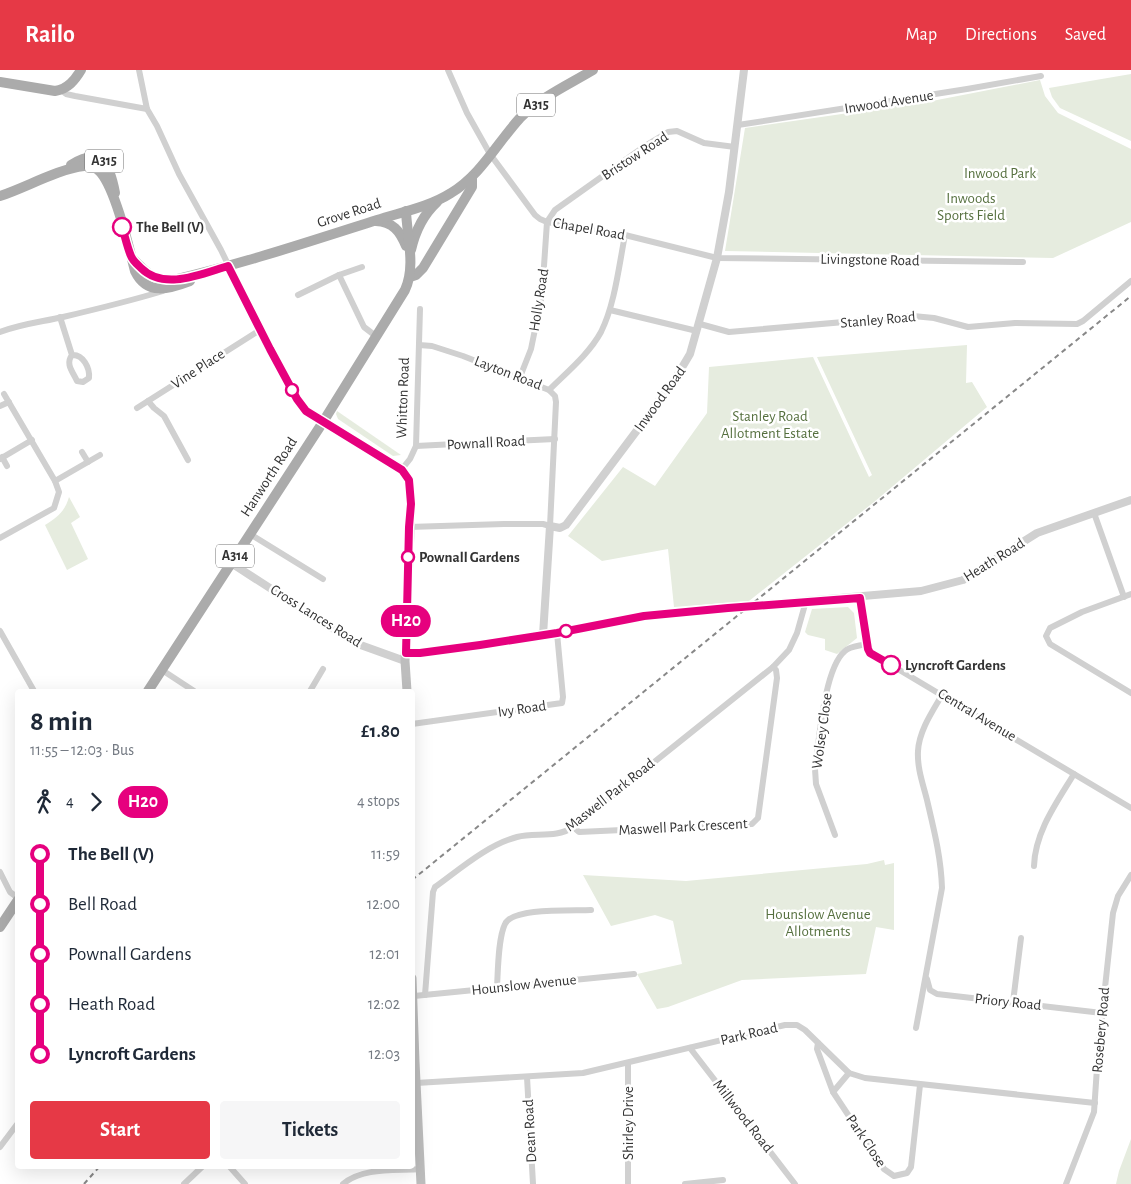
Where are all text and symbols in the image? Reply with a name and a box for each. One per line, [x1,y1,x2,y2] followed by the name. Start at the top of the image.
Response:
[25,23,75,47] text: Railo
[906,26,937,44] text: Map
[965,26,1037,44] text: Directions
[1065,26,1106,44] text: Saved
[843,88,935,116] street label: Inwood Avenue
[517,94,555,116] road number: A315
[599,129,671,183] street label: Bristow Road
[85,150,123,172] road number: A315
[964,166,1036,181] park label: Inwood Park
[937,191,1005,223] park label: Inwoods Sports Field
[315,196,383,230] street label: Grove Road
[552,215,627,243] street label: Chapel Road
[112,217,132,237] marker: The Bell (V)
[136,220,204,235] place label: The Bell (V)
[820,252,920,268] street label: Livingstone Road
[527,267,551,333] street label: Holly Road
[840,309,917,331] street label: Stanley Road
[169,346,227,392] street label: Vine Place
[472,353,544,393] street label: Layton Road
[394,357,412,439] street label: Whitton Road
[632,364,689,434] street label: Inwood Road
[285,383,299,397] unlabelled marker
[721,409,819,441] park label: Stanley Road Allotment Estate
[446,433,526,453] street label: Pownall Road
[238,435,300,519] street label: Hanworth Road
[961,535,1027,585] street label: Heath Road
[216,544,254,568] road number: A314
[401,550,415,564] marker: Pownall Gardens
[419,550,520,565] place label: Pownall Gardens
[268,582,365,650] street label: Cross Lances Road
[377,605,435,637] line badge: H20
[391,612,421,630] text: H20
[559,624,573,638] unlabelled marker
[881,655,901,675] marker: Lyncroft Gardens
[905,658,1006,673] place label: Lyncroft Gardens
[935,686,1019,744] street label: Central Avenue
[809,692,835,770] street label: Wolsey Close
[497,698,547,720] street label: Ivy Road
[30,708,93,736] text: 8 min
[361,722,400,741] text: £1.80
[30,742,134,758] text: 11:55 – 12:03 · Bus
[562,755,658,834] street label: Maswell Park Road
[30,788,58,816] icon: walk
[82,788,110,816] icon: forward
[66,793,74,809] text: 4
[128,793,158,811] text: H20
[357,793,400,809] text: 4 stops
[618,816,748,838] street label: Maswell Park Crescent
[68,845,155,864] text: The Bell (V)
[371,846,400,862] text: 11:59
[68,895,137,914] text: Bell Road
[367,896,400,912] text: 12:00
[765,907,871,939] park label: Hounslow Avenue Allotments
[68,945,191,964] text: Pownall Gardens
[370,946,400,962] text: 12:01
[471,972,577,998] street label: Hounslow Avenue
[1090,986,1112,1073] street label: Rosebery Road
[974,991,1042,1013] street label: Priory Road
[68,995,155,1014] text: Heath Road
[368,996,400,1012] text: 12:02
[719,1020,779,1048] street label: Park Road
[68,1045,196,1064] text: Lyncroft Gardens
[369,1046,400,1062] text: 12:03
[710,1077,776,1155] street label: Millwood Road
[621,1086,636,1160] street label: Shirley Drive
[521,1099,539,1163] street label: Dean Road
[30,1101,210,1159] button: Start
[220,1101,400,1159] button: Tickets
[843,1112,889,1170] street label: Park Close

